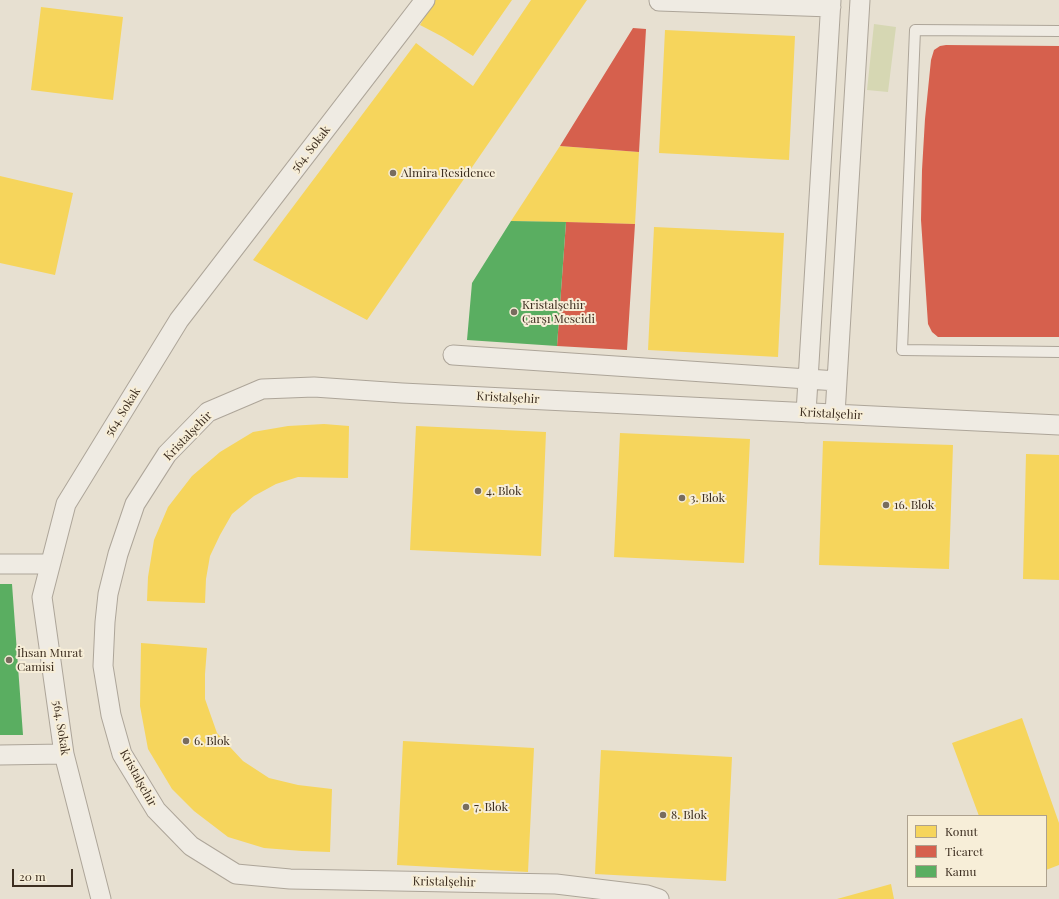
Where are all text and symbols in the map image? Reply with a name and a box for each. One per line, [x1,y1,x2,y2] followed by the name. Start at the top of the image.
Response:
[288,123,334,175] street label: 564. Sokak
[401,166,495,180] place label: Almira Residence
[388,168,398,178] marker: Almira Residence
[522,298,595,326] place label: Kristalşehir Çarşı Mescidi
[509,307,519,317] marker: Kristalşehir Çarşı Mescidi
[102,385,144,439] street label: 564. Sokak
[476,389,540,407] street label: Kristalşehir
[799,405,863,423] street label: Kristalşehir
[161,408,215,464] street label: Kristalşehir
[486,484,522,498] place label: 4. Blok
[473,486,483,496] marker: 4. Blok
[690,491,725,505] place label: 3. Blok
[677,493,687,503] marker: 3. Blok
[894,498,934,512] place label: 16. Blok
[881,500,891,510] marker: 16. Blok
[17,646,82,674] place label: İhsan Murat Camisi
[4,655,14,665] marker: İhsan Murat Camisi
[50,700,72,756] street label: 564. Sokak
[194,734,230,748] place label: 6. Blok
[181,736,191,746] marker: 6. Blok
[116,747,160,809] street label: Kristalşehir
[474,800,508,814] place label: 7. Blok
[461,802,471,812] marker: 7. Blok
[671,808,707,822] place label: 8. Blok
[658,810,668,820] marker: 8. Blok
[907,815,1047,887] legend
[945,823,978,839] text: Konut
[945,843,983,859] text: Ticaret
[14,861,75,887] scale bar
[945,863,976,879] text: Kamu
[19,868,46,884] text: 20 m
[412,874,476,890] street label: Kristalşehir

